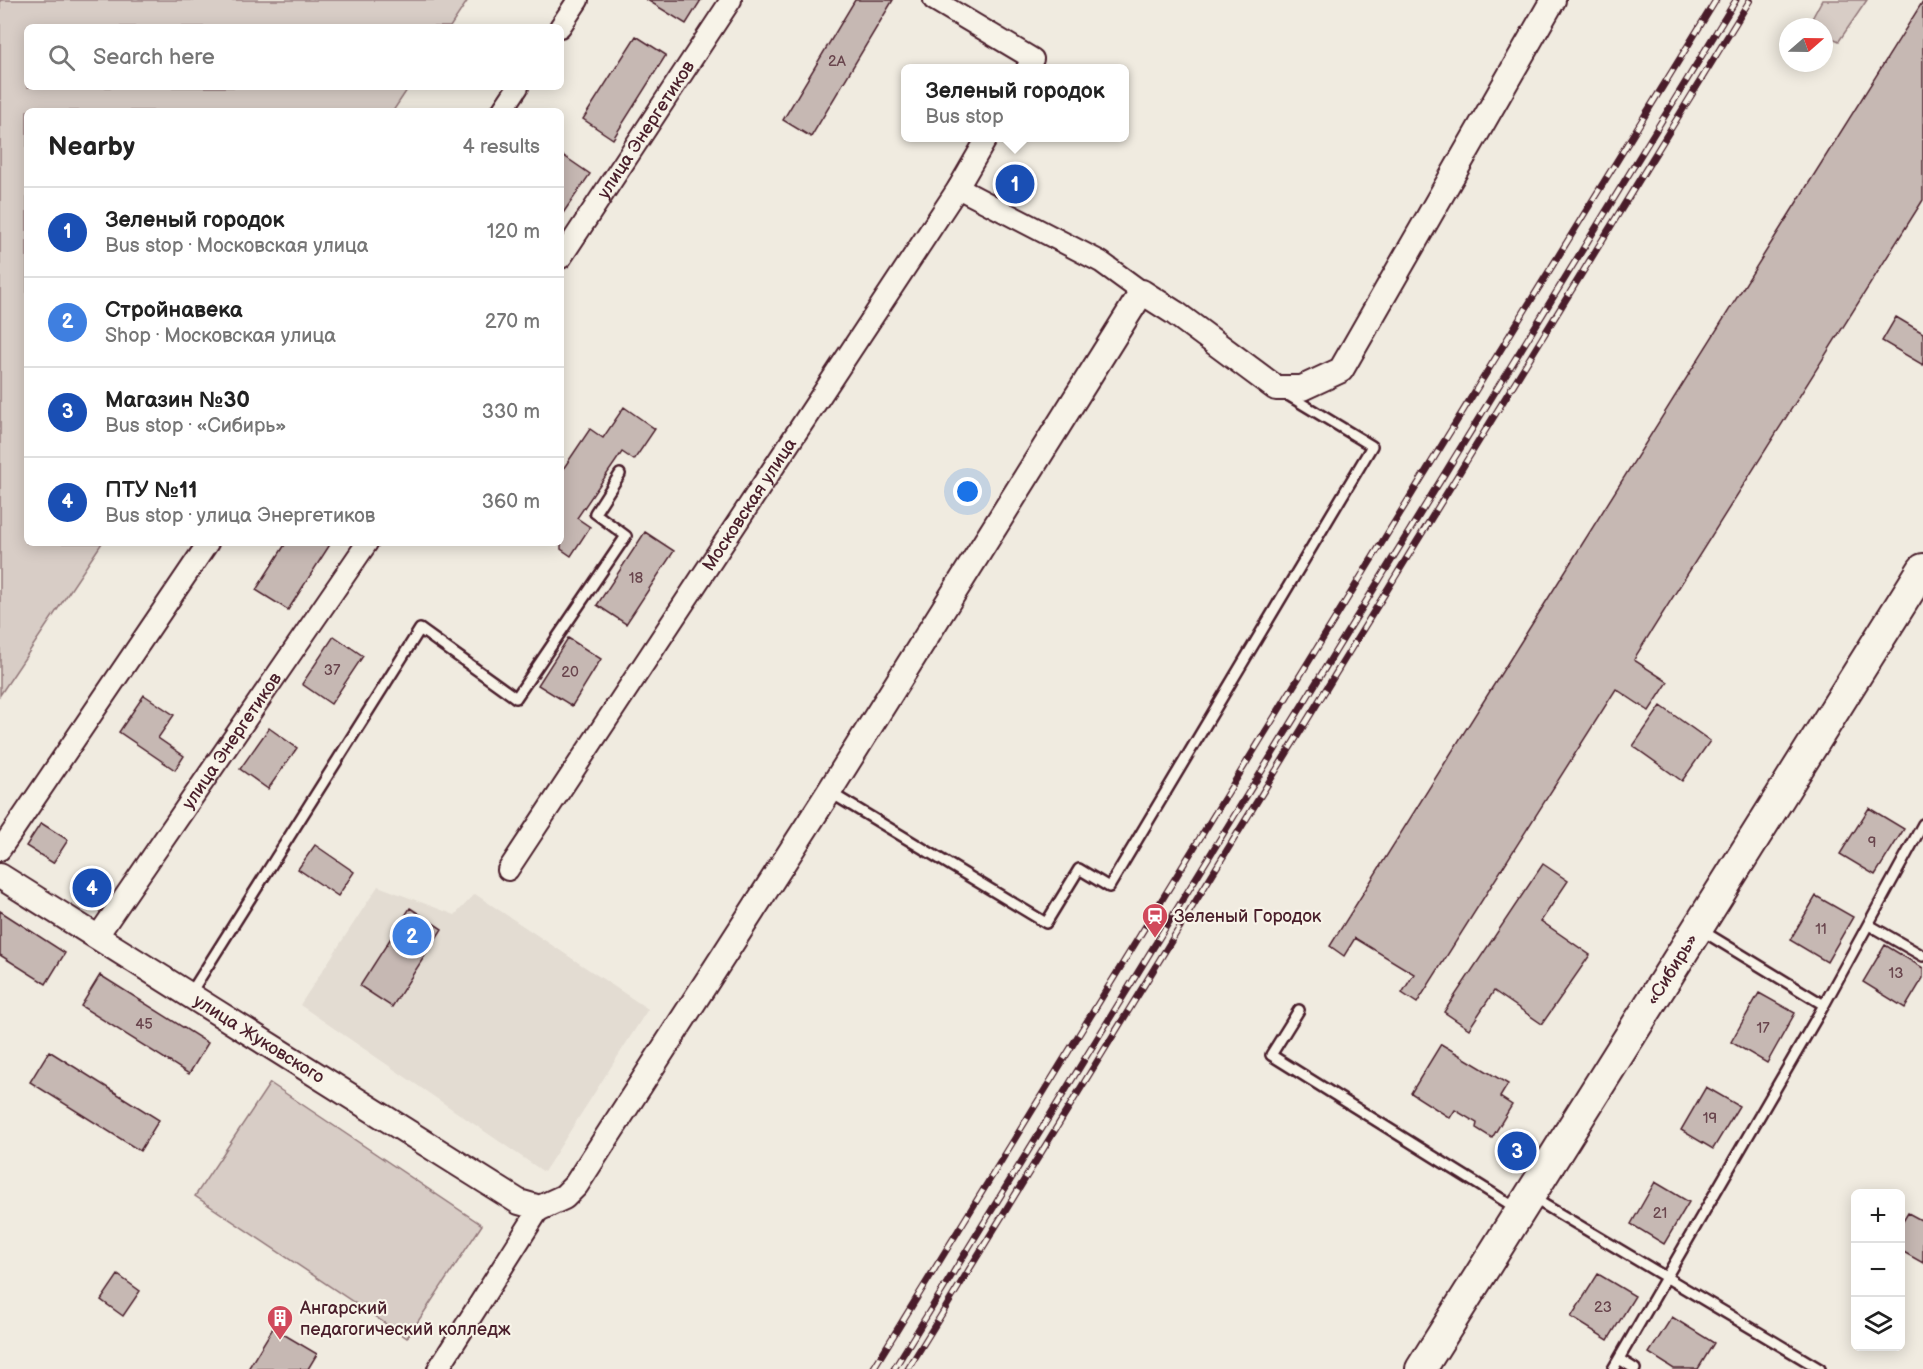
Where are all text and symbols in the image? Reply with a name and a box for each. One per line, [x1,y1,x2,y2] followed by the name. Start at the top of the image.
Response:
[1779,18,1833,72] north arrow
[24,24,564,90] search box
[45,41,78,74] icon: search
[93,44,215,71] text: Search here
[828,52,847,71] house number: 2А
[593,56,699,202] street label: улица Энергетиков
[901,64,1129,142] popup
[925,78,1105,105] text: Зеленый городок
[925,105,1004,129] text: Bus stop
[48,132,135,163] text: Nearby
[462,135,540,159] text: 4 results
[996,162,1034,207] pin: 1
[105,207,285,234] text: Зеленый городок
[63,220,72,244] text: 1
[487,220,540,244] text: 120 m
[105,234,369,258] text: Bus stop · Московская улица
[105,297,243,324] text: Стройнавека
[62,310,73,334] text: 2
[485,310,540,334] text: 270 m
[105,324,336,348] text: Shop · Московская улица
[105,387,250,414] text: Магазин №30
[62,400,73,424] text: 3
[482,400,540,424] text: 330 m
[105,414,286,438] text: Bus stop · «Сибирь»
[698,434,801,575] street label: Московская улица
[105,477,198,504] text: ПТУ №11
[953,477,982,506] your location
[62,490,73,514] text: 4
[482,490,540,514] text: 360 m
[105,504,375,528] text: Bus stop · улица Энергетиков
[629,569,644,588] house number: 18
[324,661,341,680] house number: 37
[561,663,579,682] house number: 20
[177,668,286,813] street label: улица Энергетиков
[1868,833,1876,852] house number: 9
[72,866,112,910] pin: 4
[1140,901,1170,939] station icon: Зеленый Городок
[1174,906,1322,927] place label: Зеленый Городок
[392,914,432,958] pin: 2
[1815,920,1827,939] house number: 11
[1642,929,1702,1009] street label: «Сибирь»
[1888,964,1904,983] house number: 13
[190,990,328,1088] street label: улица Жуковского
[135,1015,153,1034] house number: 45
[1756,1019,1770,1038] house number: 17
[1703,1109,1717,1128] house number: 19
[1498,1128,1537,1174] pin: 3
[1851,1189,1905,1351] map controls
[1851,1189,1905,1243] button: +
[1653,1204,1667,1223] house number: 21
[1851,1243,1905,1297] button: −
[1851,1297,1905,1351] button: layers
[299,1298,511,1340] place label: Ангарский педагогический колледж
[1594,1298,1612,1317] house number: 23
[265,1303,295,1341] building icon: Ангарский педагогический колледж

